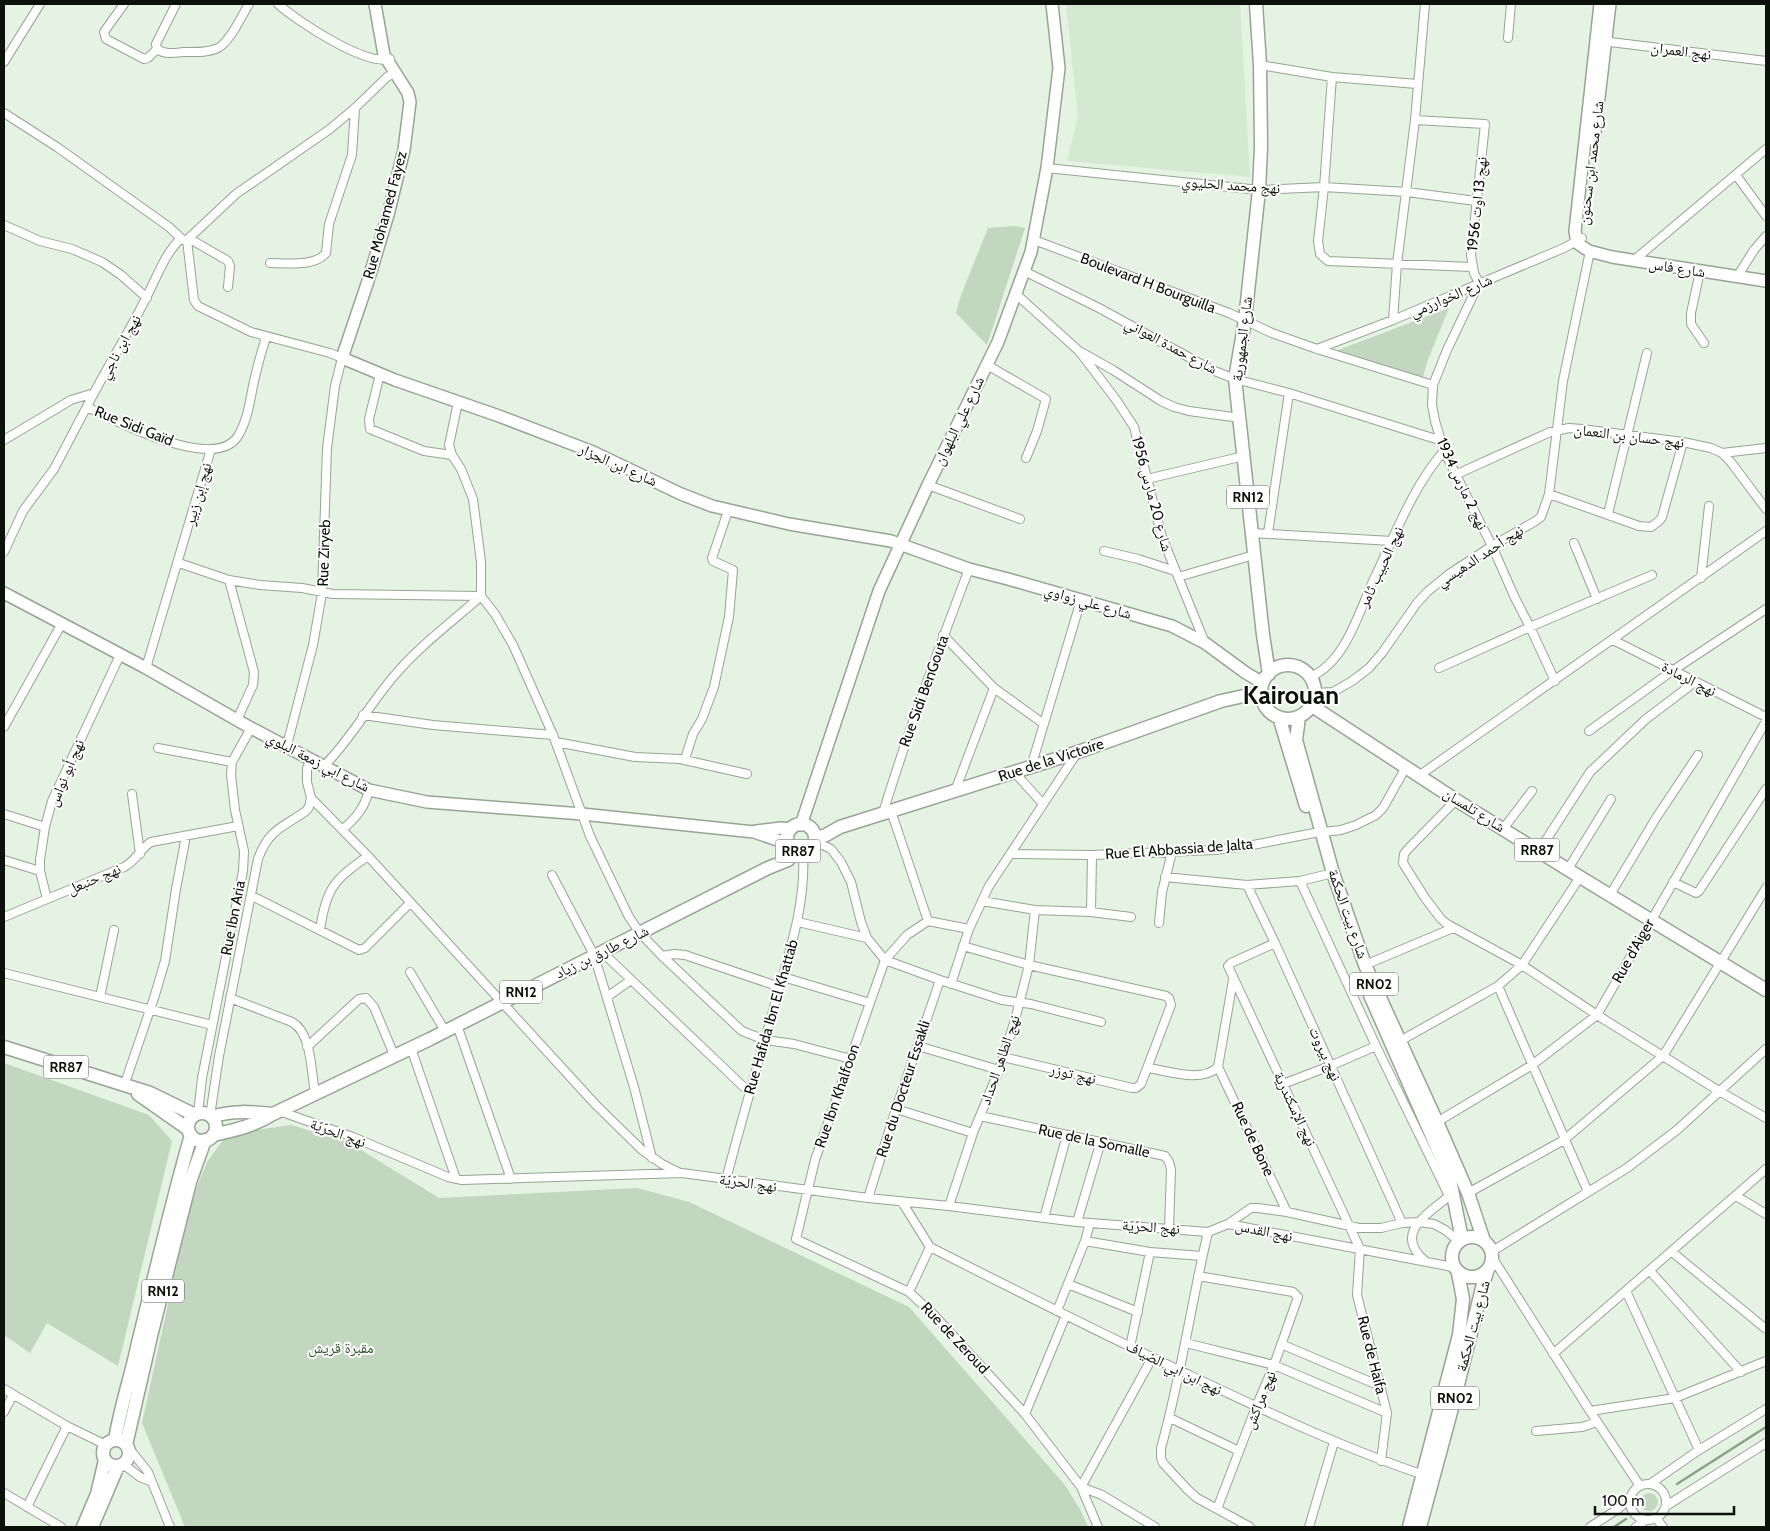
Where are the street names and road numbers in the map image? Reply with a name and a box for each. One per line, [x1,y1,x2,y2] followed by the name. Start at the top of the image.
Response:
[1650,38,1712,65] street label: نهج العمران
[1574,100,1609,226] street label: شارع محمد ابن سحنون
[359,149,411,281] street label: Rue Mohamed Fayez
[1463,156,1492,252] street label: نهج 13 اوت 1956
[1181,173,1281,200] street label: نهج محمد الحليوي
[1078,249,1219,317] street label: Boulevard H Bourguilla
[1647,255,1707,282] street label: شارع فاس
[1407,270,1496,324] street label: شارع الخوارزمي
[1228,295,1257,383] street label: شارع الجمهورية
[95,312,147,384] street label: نهج ابن ناجي
[1120,314,1220,380] street label: شارع حمدة العواني
[930,373,991,470] street label: شارع علي البلهوان
[92,402,176,450] street label: Rue Sidi Gaïd
[1573,420,1685,453] street label: نهج حسان بن النعمان
[1127,434,1176,554] street label: شارع 20 مارس 1956
[1432,435,1491,533] street label: نهج 2 مارس 1934
[575,439,660,491] street label: شارع ابن الجزار
[180,461,216,529] street label: نهج إبن زبير
[1227,486,1269,508] road number: RN12
[314,519,334,587] street label: Rue Ziryeb
[1433,521,1528,593] street label: نهج أحمد الدهيسي
[1354,524,1408,612] street label: نهج الحبيب ثامر
[1042,581,1134,626] street label: شارع علي زواوي
[895,632,953,749] street label: Rue Sidi BenGouta
[1658,658,1719,701] street label: نهج الرمادة
[262,728,373,798] street label: شارع ابي زمعة البلوي
[996,734,1106,786] street label: Rue de la Victoire
[44,737,89,810] street label: نهج أبو نواس
[1439,784,1508,837] street label: شارع تلمسان
[1104,835,1254,863] street label: Rue El Abbassia de Jalta
[1514,838,1560,862] road number: RR87
[776,839,820,862] road number: RR87
[64,860,124,899] street label: نهج حنبعل
[1323,867,1372,962] street label: شارع بيت الحكمة
[217,878,249,957] street label: Rue Ibn Aria
[1608,916,1658,986] street label: Rue d'Aiger
[552,922,652,983] street label: شارع طارق بن زياد
[740,937,802,1097] street label: Rue Hafida Ibn El Khattab
[1350,972,1398,996] road number: RN02
[500,980,542,1004] road number: RN12
[976,1013,1025,1108] street label: نهج الطاهر الحداد
[872,1018,934,1160] street label: Rue du Docteur Essakli
[1304,1024,1345,1084] street label: نهج بيروت
[811,1042,863,1150] street label: Rue Ibn Khalfoon
[44,1056,88,1078] road number: RR87
[1047,1060,1098,1089] street label: نهج توزر
[1269,1069,1320,1150] street label: نهج الإسكندرية
[1228,1099,1278,1180] street label: Rue de Bone
[307,1115,368,1152] street label: نهج الحرّيّة
[1037,1120,1152,1162] street label: Rue de la Somalle
[718,1170,778,1197] street label: نهج الحرّيّة
[1121,1216,1181,1239] street label: نهج الحرّيّة
[1234,1217,1294,1246] street label: نهج القدس
[1452,1278,1495,1374] street label: شارع بيت الحكمة
[142,1280,184,1302] road number: RN12
[917,1298,993,1378] street label: Rue de Zeroud
[1354,1314,1391,1397] street label: Rue de Haifa
[1122,1337,1225,1402] street label: نهج ابن ابي الضياف
[1240,1368,1281,1432] street label: نهج مراكش
[1431,1386,1479,1410] road number: RN02

